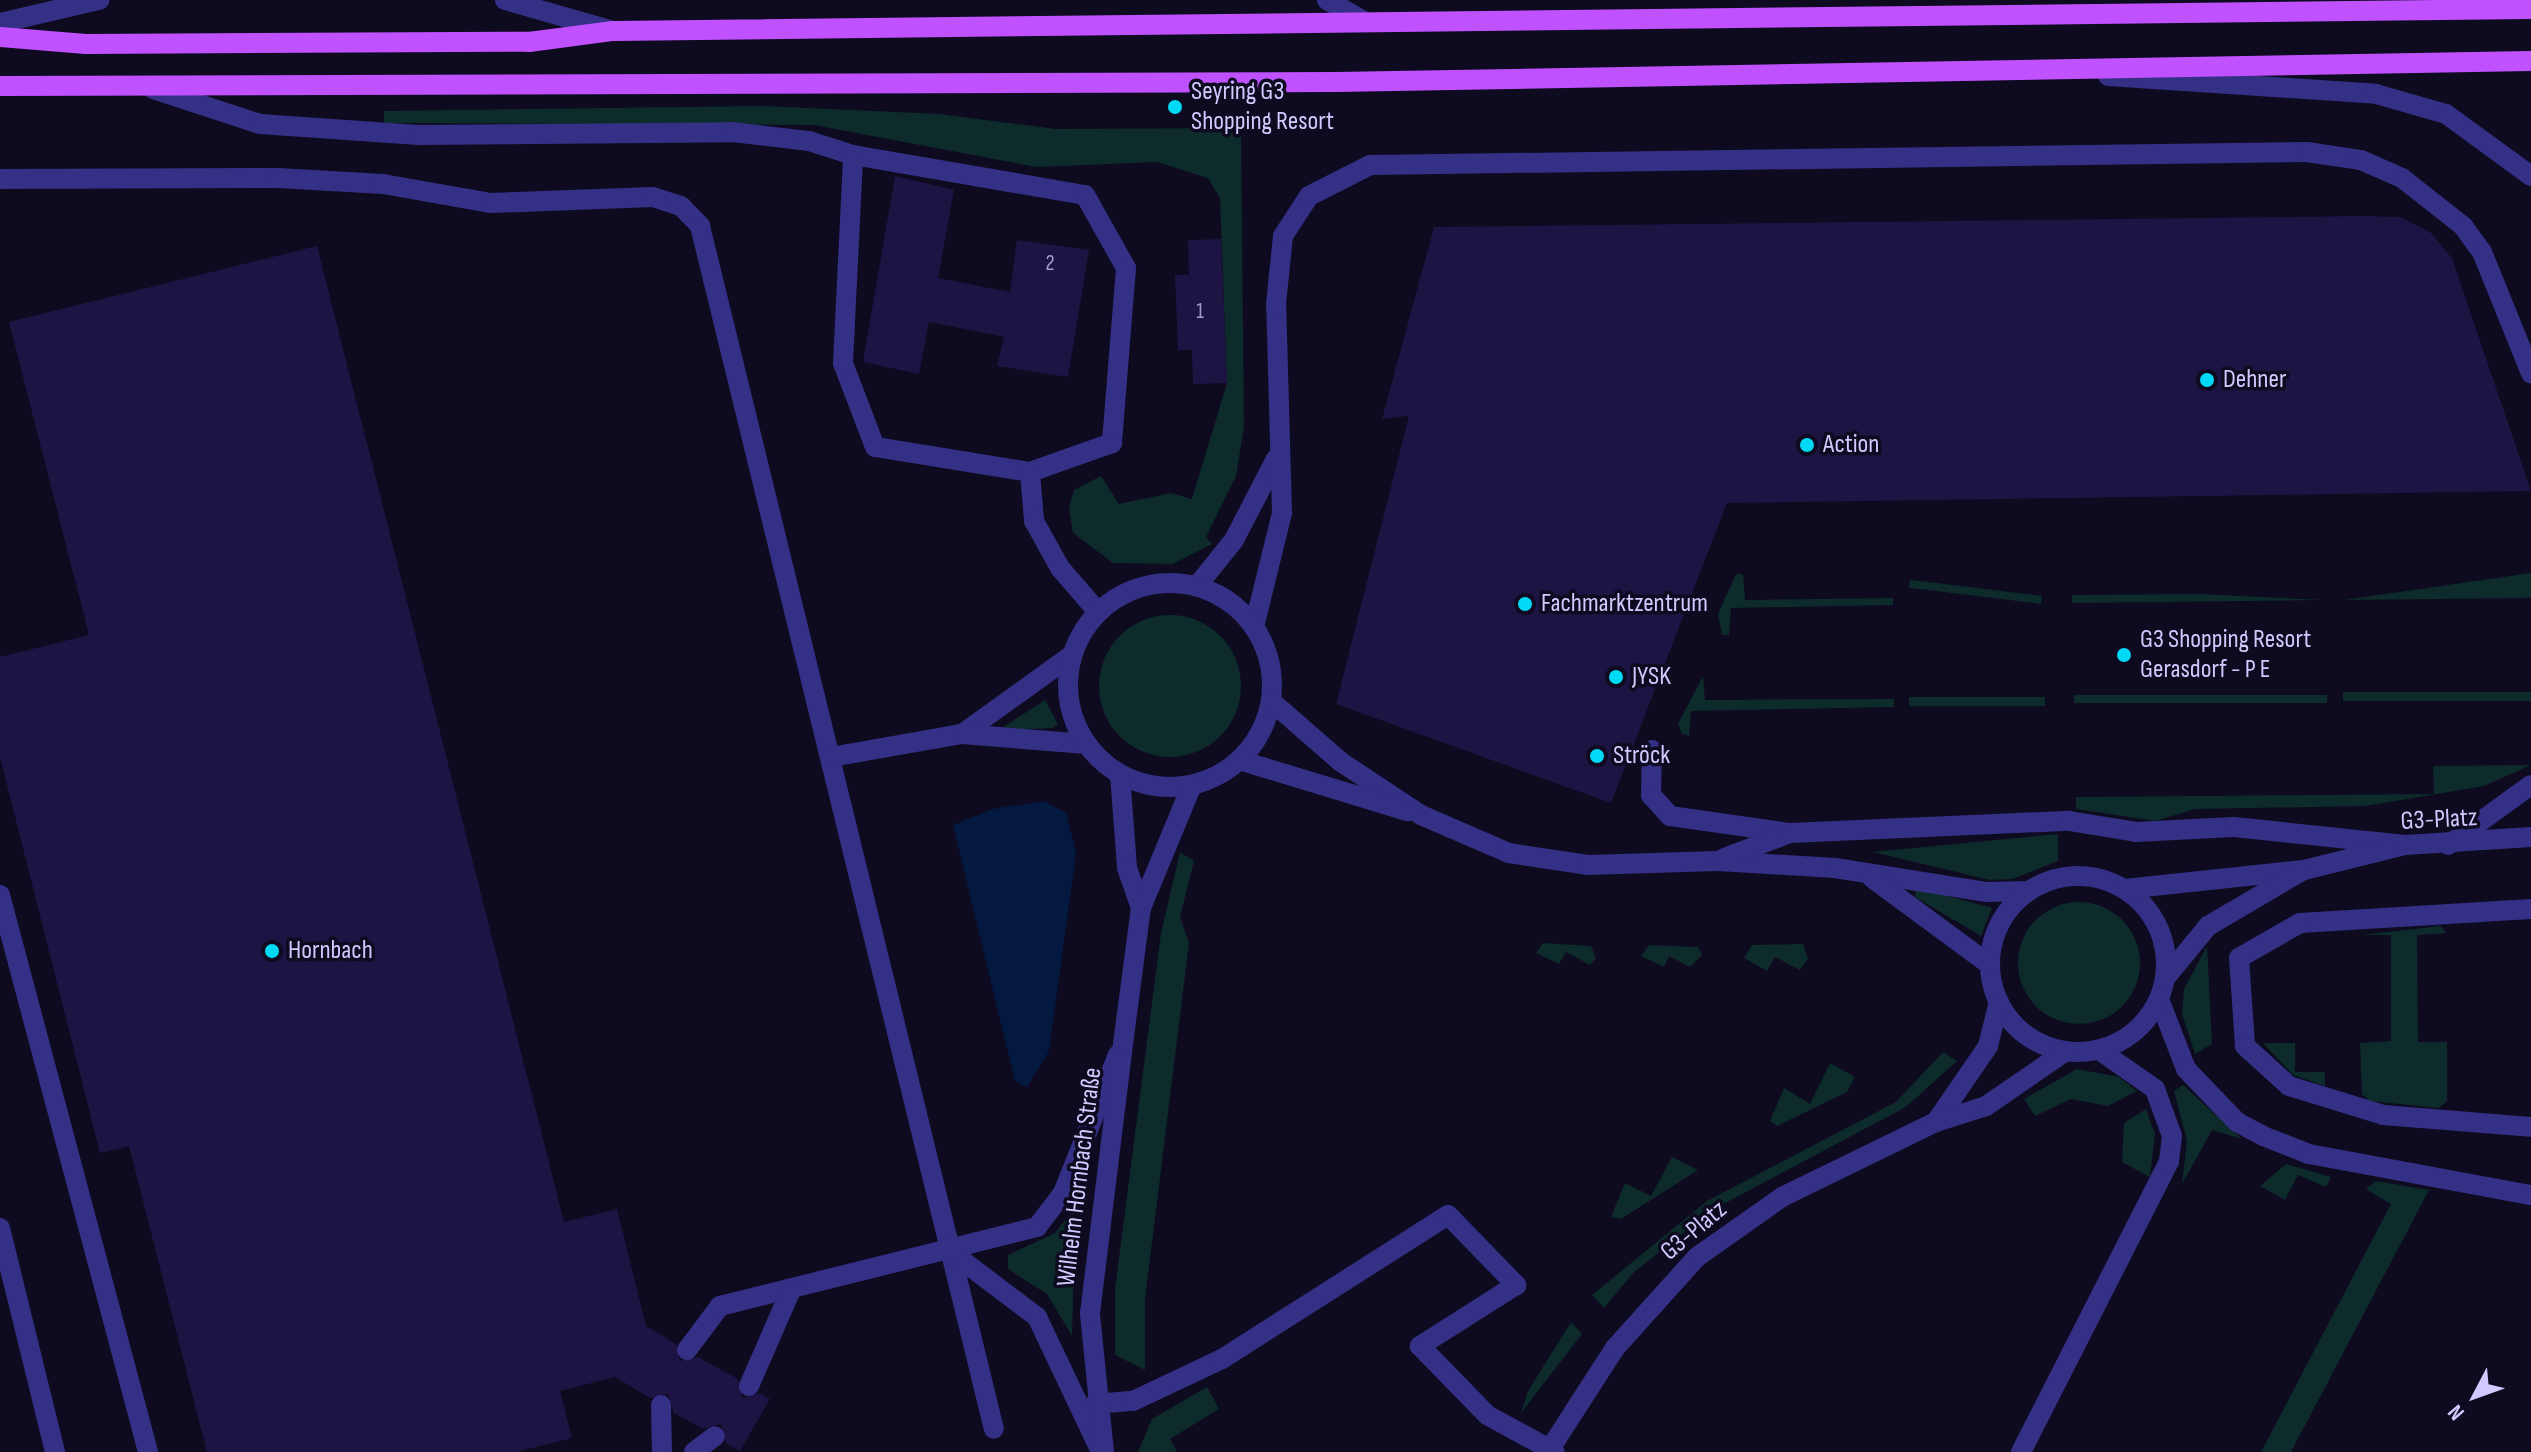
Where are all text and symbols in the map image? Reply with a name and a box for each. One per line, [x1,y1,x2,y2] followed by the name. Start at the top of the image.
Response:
[1191,76,1334,138] place label: Seyring G3 Shopping Resort
[1166,98,1184,116] marker: Seyring G3 Shopping Resort
[1045,251,1055,277] house number: 2
[1196,299,1204,325] house number: 1
[2223,364,2286,396] place label: Dehner
[2198,371,2216,389] marker: Dehner
[1823,429,1879,461] place label: Action
[1798,436,1816,454] marker: Action
[1541,588,1708,620] place label: Fachmarktzentrum
[1516,595,1534,613] marker: Fachmarktzentrum
[2140,624,2311,686] place label: G3 Shopping Resort Gerasdorf - P E
[2115,646,2133,664] marker: G3 Shopping Resort Gerasdorf - P E
[1632,661,1671,693] place label: JYSK
[1607,668,1625,686] marker: JYSK
[1613,740,1670,772] place label: Ströck
[1588,747,1606,765] marker: Ströck
[2400,802,2478,838] street label: G3-Platz
[288,935,373,967] place label: Hornbach
[263,942,281,960] marker: Hornbach
[1051,1066,1109,1288] street label: Wilhelm Hornbach Straße
[1655,1194,1733,1268] street label: G3-Platz
[2435,1356,2515,1436] north arrow
[2442,1399,2471,1425] text: N

